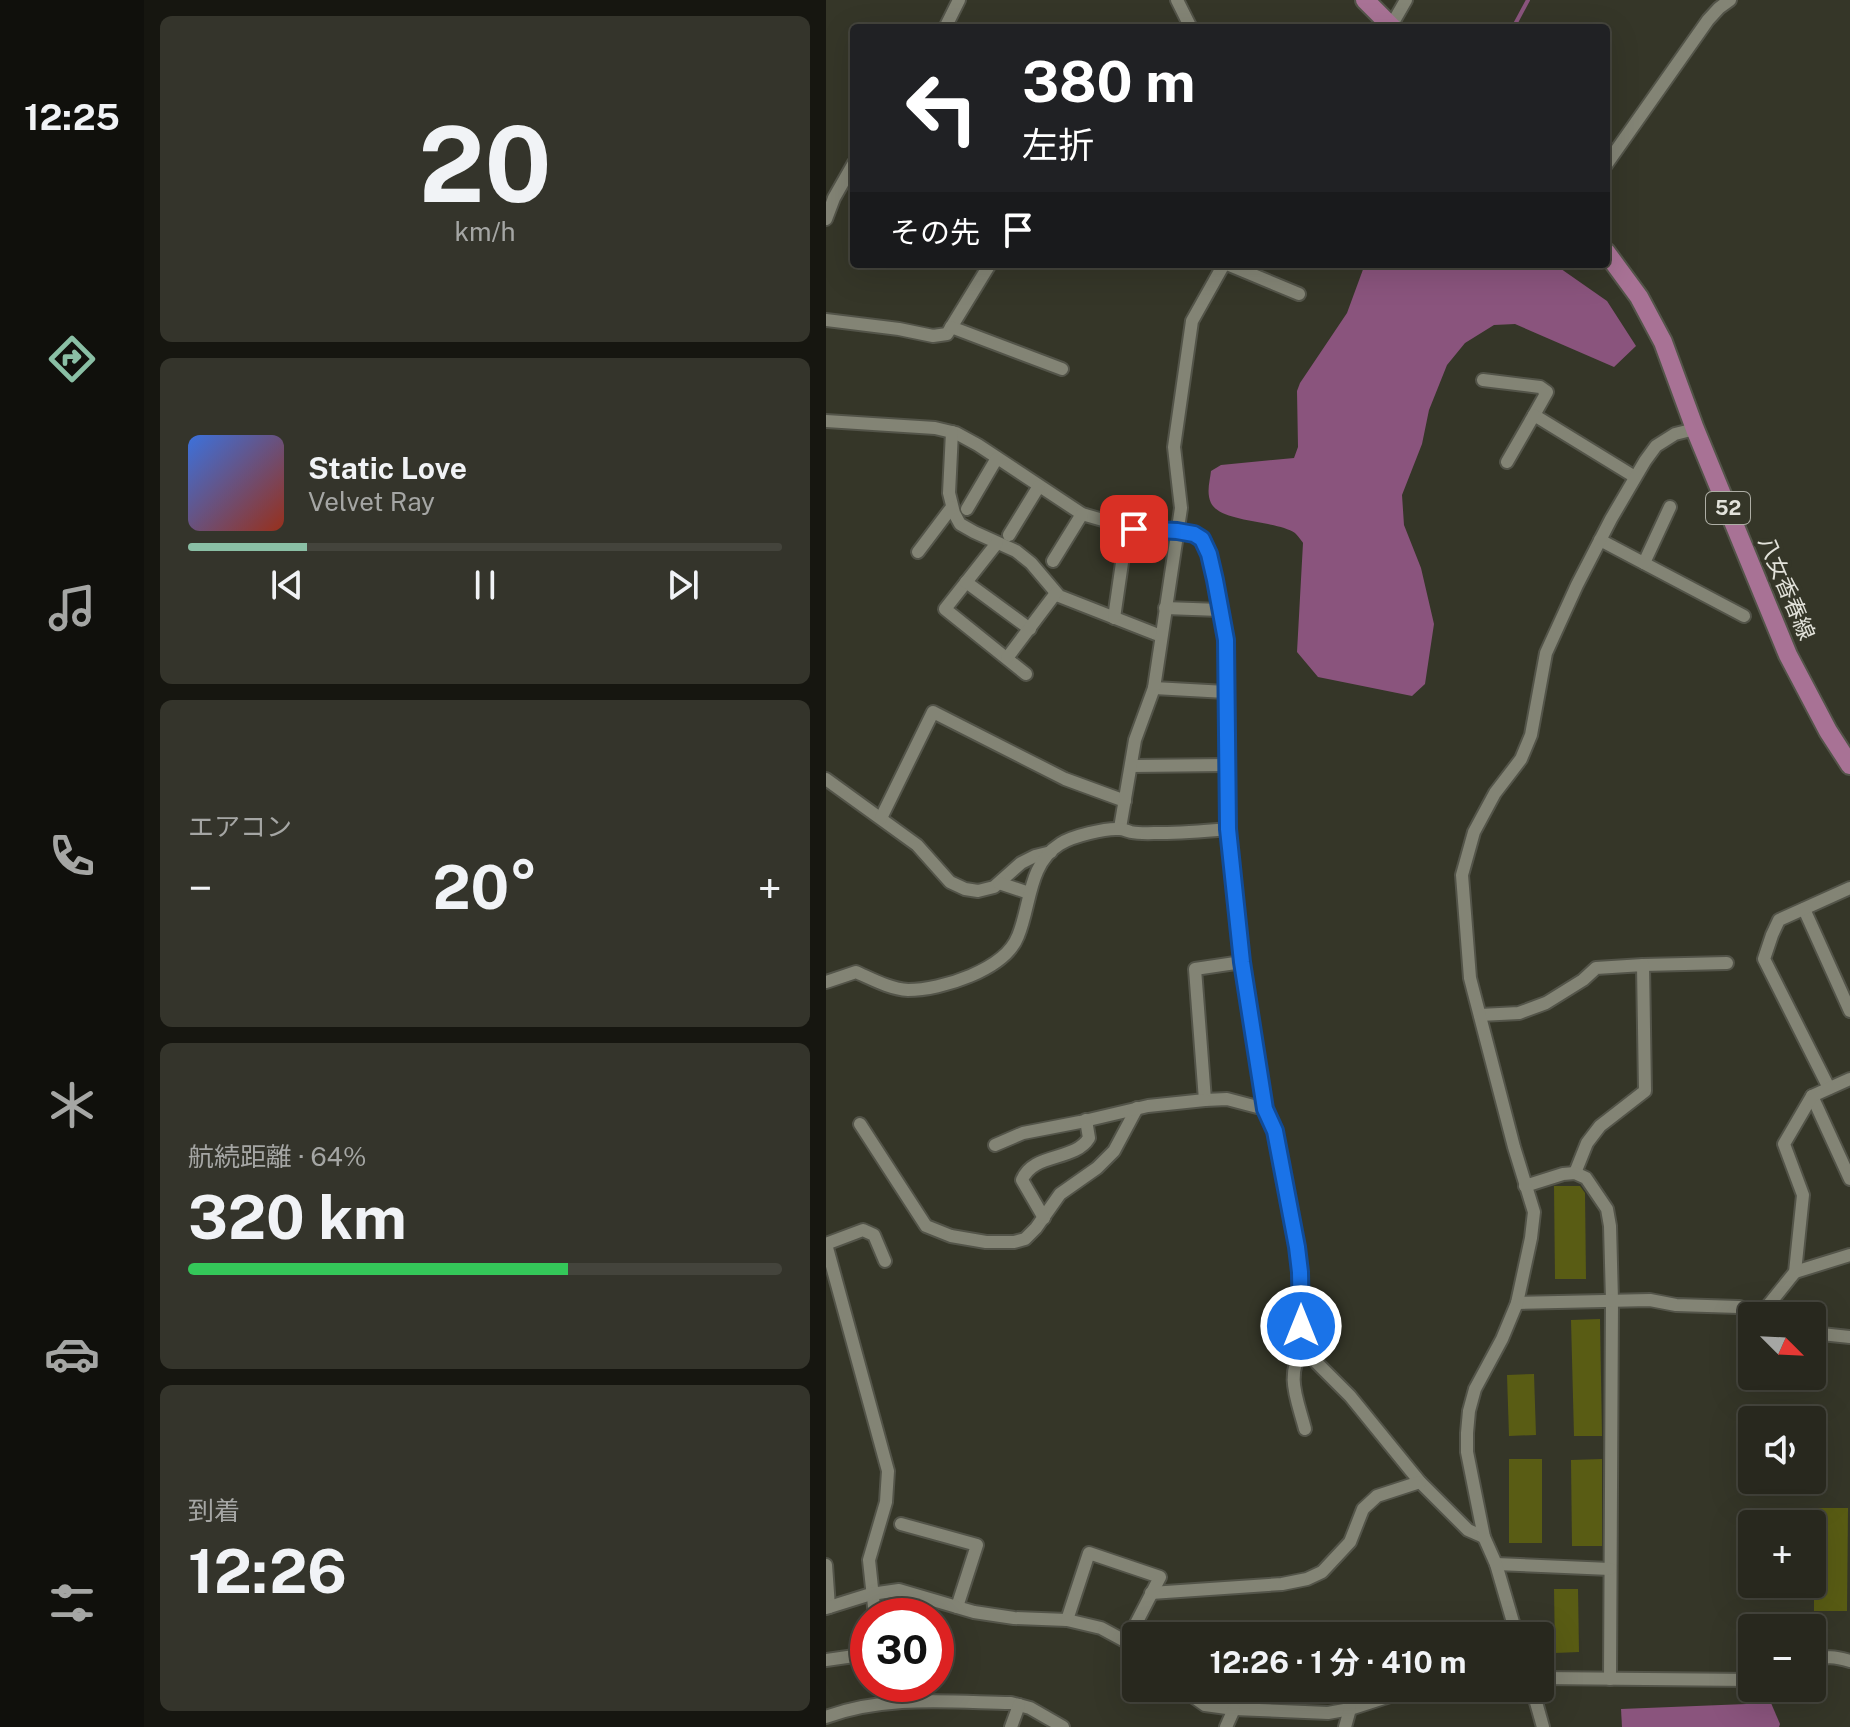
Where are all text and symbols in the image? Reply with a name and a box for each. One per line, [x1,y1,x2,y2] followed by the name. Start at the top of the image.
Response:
[1022,49,1195,115] text: 380 m
[890,56,994,160] icon: left
[24,96,120,138] text: 12:25
[418,103,552,225] text: 20
[1022,124,1094,166] text: 左折
[996,208,1040,252] icon: arrive
[890,214,980,250] text: その先
[454,216,516,247] text: km/h
[44,331,100,387] icon: directions
[308,450,467,486] text: Static Love
[308,486,435,517] text: Velvet Ray
[1706,492,1750,524] road number: 52
[1100,495,1168,563] pin
[1112,507,1156,551] icon: arrive
[1754,532,1820,644] street label: 八女香春線
[265,563,309,607] icon: previous
[463,563,507,607] icon: pause
[661,563,705,607] icon: next
[44,580,100,636] icon: music
[188,811,292,842] text: エアコン
[44,828,100,884] icon: phone
[432,852,538,923] text: 20°
[188,862,212,914] text: −
[758,862,782,914] text: +
[44,1077,100,1133] icon: climate
[188,1141,366,1172] text: 航続距離 · 64%
[188,1182,407,1253] text: 320 km
[1259,1284,1343,1368] position arrow
[1738,1302,1826,1390] north arrow
[1738,1302,1826,1702] map controls
[44,1326,100,1382] icon: car
[1738,1406,1826,1494] button: sound
[188,1495,240,1526] text: 到着
[1738,1510,1826,1598] button: +
[188,1536,347,1607] text: 12:26
[44,1575,100,1631] icon: filters
[850,1598,954,1702] speed limit sign: 30
[1738,1614,1826,1702] button: −
[1210,1644,1466,1680] text: 12:26 · 1 分 · 410 m

